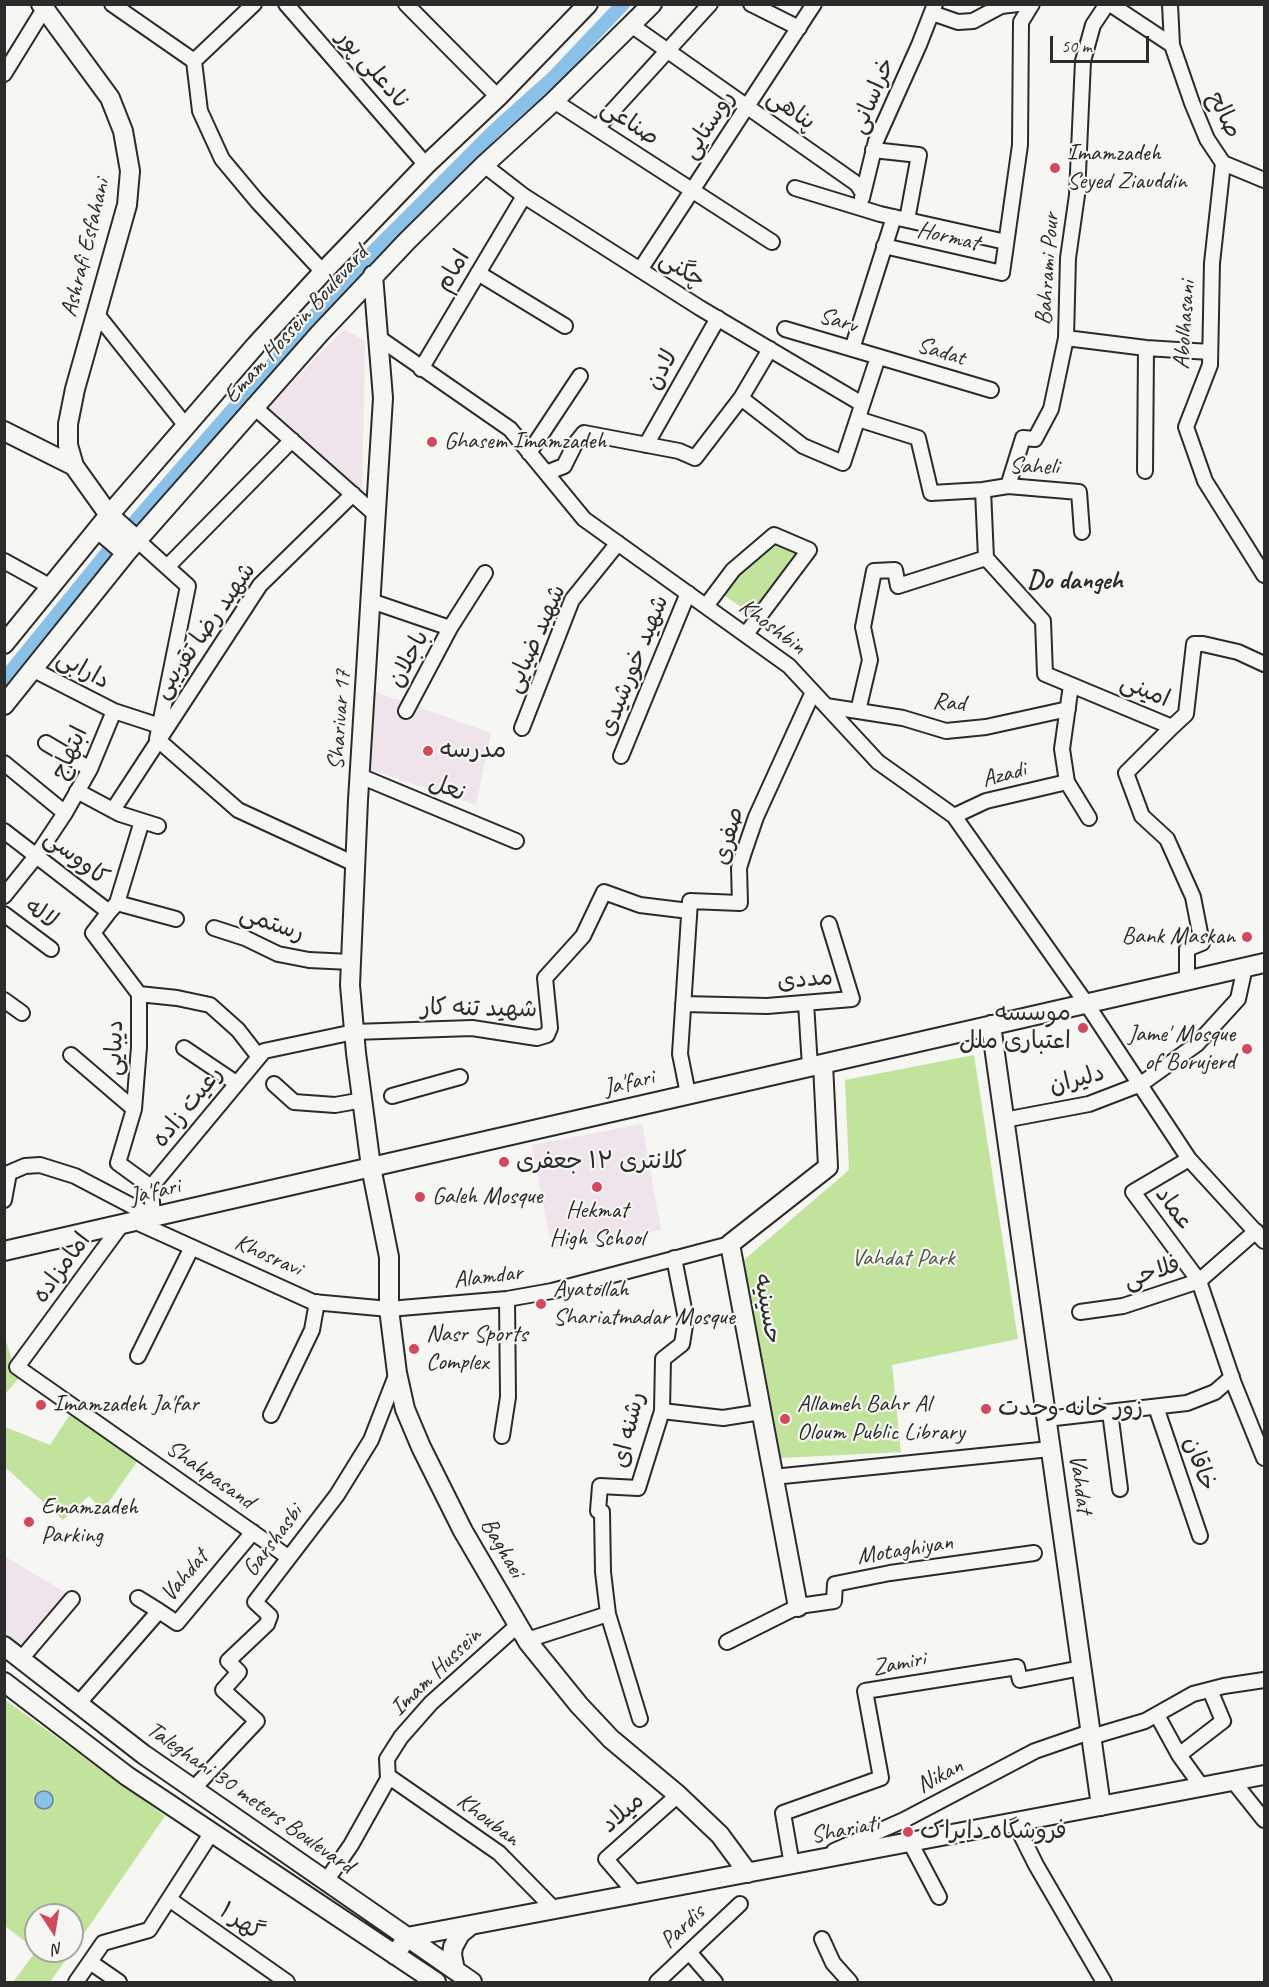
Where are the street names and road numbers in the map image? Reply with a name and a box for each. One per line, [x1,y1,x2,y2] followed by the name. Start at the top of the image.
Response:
[330,24,416,116] street label: نادعلی پور
[844,54,902,138] street label: خراسانی
[761,83,821,137] street label: پناهی
[676,85,742,165] street label: روستایی
[1200,87,1248,143] street label: صالح
[595,94,665,152] street label: صناعی
[55,176,117,320] street label: Ashrafi Esfahani
[1030,212,1066,326] street label: Bahrami Pour
[914,216,982,258] street label: Hormat
[218,240,374,410] street label: Emam Hossein Boulevard
[429,245,477,297] street label: امام
[654,245,710,295] street label: چگنی
[1168,280,1202,370] street label: Abolhasani
[815,302,861,340] street label: Sarv
[913,331,969,373] street label: Sadat
[639,345,685,395] street label: لادن
[1009,452,1059,482] street label: Saheli
[147,557,263,705] street label: شهید رضا تقریبی
[499,580,573,698] street label: شهید ضیایی
[593,591,675,741] street label: شهید خورشیدی
[733,592,811,662] street label: Khoshbin
[382,626,436,692] street label: باجلان
[51,644,115,696] street label: دارابی
[1116,668,1174,714] street label: امینی
[322,669,358,771] street label: Sharivar 17
[932,687,966,719] street label: Rad
[45,722,95,784] street label: ابتهاج
[979,755,1029,795] street label: Azadi
[424,768,470,808] street label: نعل
[707,804,751,868] street label: صفری
[38,824,114,892] street label: کاووسی
[19,892,63,936] street label: لاله
[236,900,308,948] street label: رستمی
[776,963,834,997] street label: مددی
[421,994,537,1024] street label: شهید تنه کار
[100,1020,130,1076] street label: دیبایی
[1046,1059,1108,1101] street label: دلیران
[146,1060,230,1154] street label: رعیت زاده
[601,1063,657,1103] street label: Ja'fari
[127,1172,183,1212] street label: Ja'fari
[1148,1181,1200,1237] street label: عماد
[27,1227,97,1309] street label: امامزاده
[230,1228,306,1284] street label: Khosravi
[1120,1250,1184,1296] street label: فلاحی
[452,1259,524,1295] street label: Alamdar
[747,1272,787,1346] street label: حسینیه
[606,1389,652,1471] street label: رشنه ای
[1176,1433,1222,1495] street label: خاقان
[160,1434,260,1516] street label: Shahpasand
[1062,1453,1098,1515] street label: Vahdat
[237,1499,309,1583] street label: Garshasbi
[473,1513,531,1583] street label: Baghaei
[855,1528,955,1572] street label: Motaghiyan
[155,1544,215,1608] street label: Vahdat
[384,1621,488,1723] street label: Imam Hussein
[870,1645,928,1683] street label: Zamiri
[141,1715,359,1881] street label: Taleghani 30 meters Boulevard
[912,1752,968,1800] street label: Nikan
[596,1786,650,1840] street label: میلاد
[451,1787,525,1853] street label: Khouban
[808,1809,882,1851] street label: Shariati
[213,1897,269,1947] street label: گهر ۱
[655,1899,711,1955] street label: Pardis

